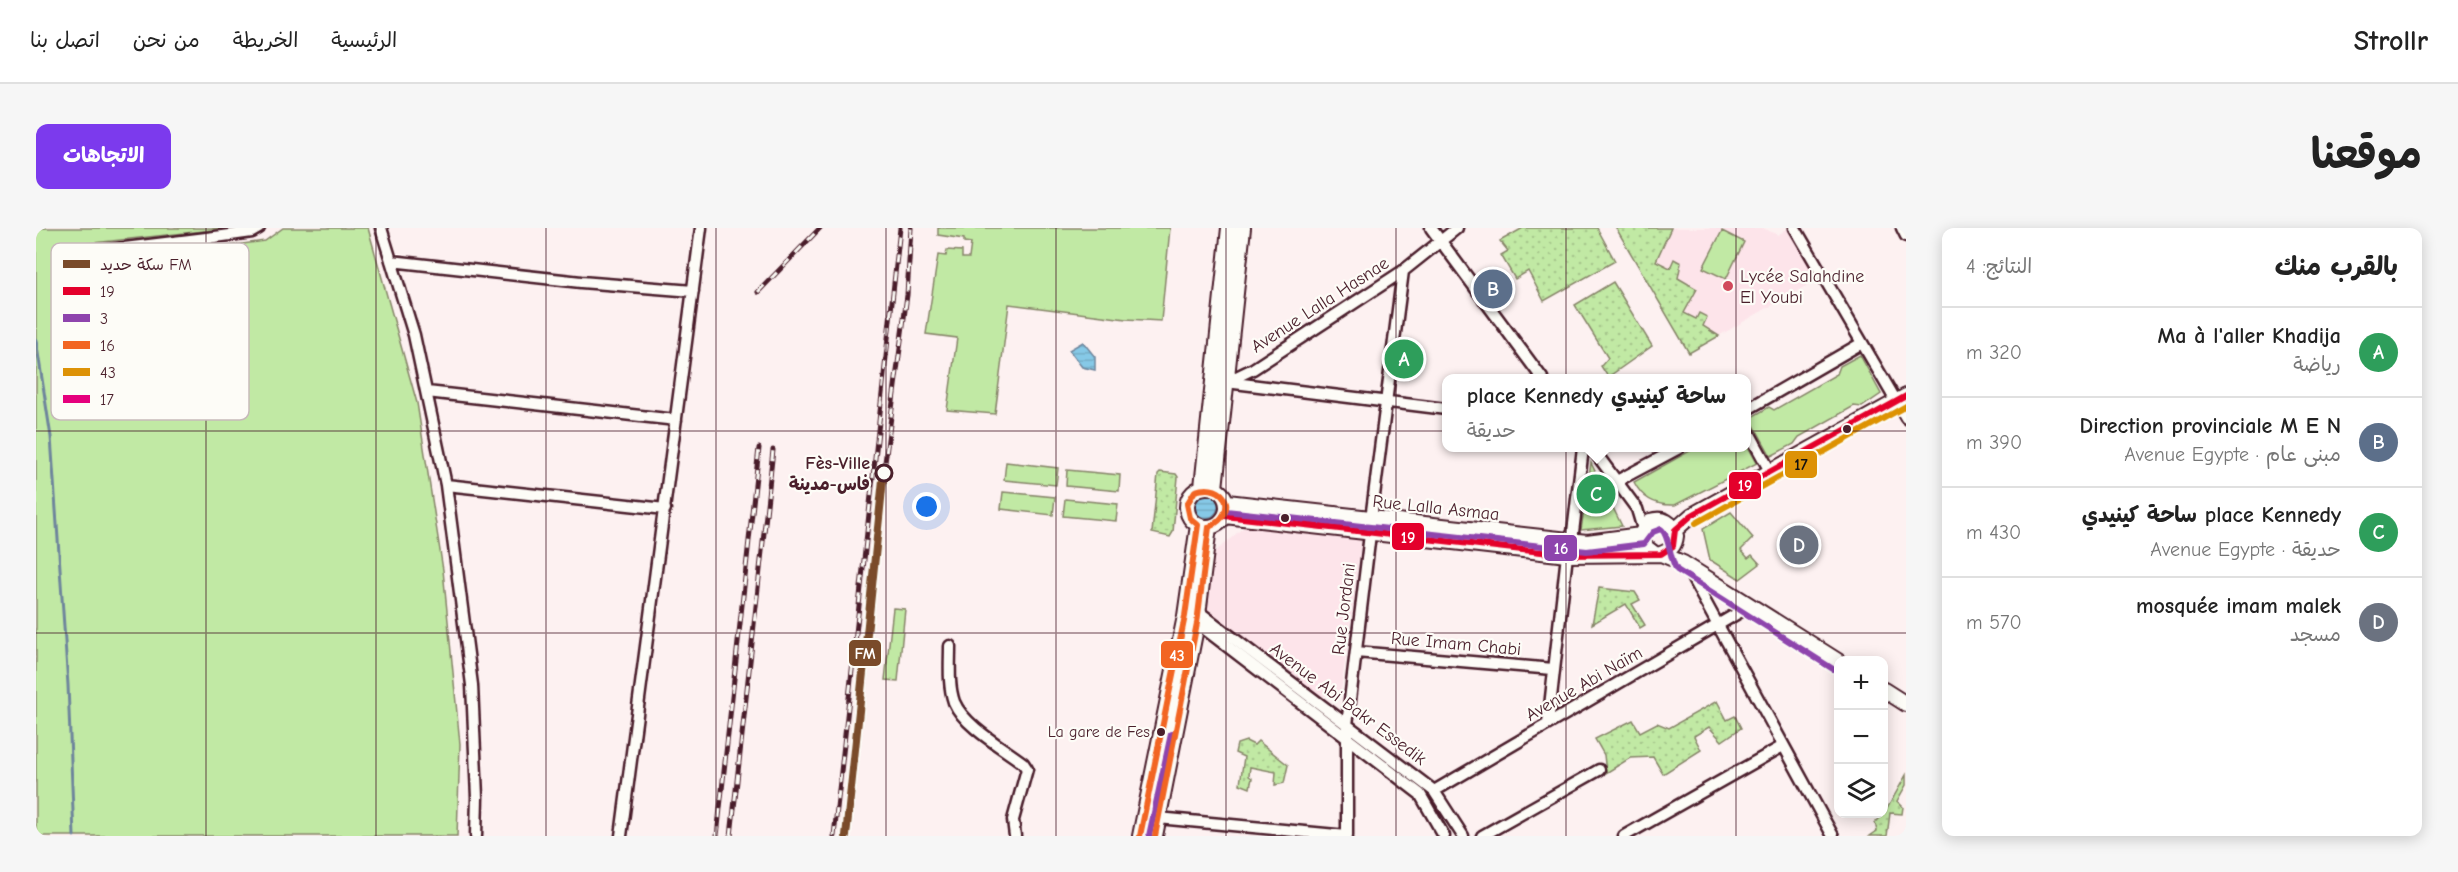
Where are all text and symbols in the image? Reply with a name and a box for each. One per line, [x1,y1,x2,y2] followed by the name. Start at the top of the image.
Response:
[2354,25,2428,57] text: Strollr
[30,28,100,52] text: اتصل بنا
[133,28,200,52] text: من نحن
[233,28,298,52] text: الخريطة
[331,28,397,52] text: الرئيسية
[36,124,171,189] button: الاتجاهات
[2311,130,2422,179] text: موقعنا
[51,243,249,420] legend
[2275,252,2398,282] text: بالقرب منك
[1247,253,1393,357] street label: Avenue Lalla Hasnae
[1966,255,2032,278] text: النتائج: 4
[100,256,192,274] text: سكة حديد FM
[1474,266,1512,312] pin: B
[1740,266,1864,308] place label: Lycée Salahdine El Youbi
[1721,279,1735,293] marker: Lycée Salahdine El Youbi
[100,283,115,301] text: 19
[100,310,108,328] text: 3
[2158,323,2341,349] text: Ma à l'aller Khadija
[1384,336,1424,382] pin: A
[100,337,115,355] text: 16
[1966,341,2022,364] text: 320 m
[2373,341,2384,364] text: A
[2293,353,2341,376] text: رياضة
[100,364,116,382] text: 43
[1442,374,1751,452] popup
[1467,383,1726,409] text: place Kennedy ساحة كينيدي
[100,391,114,409] text: 17
[2079,413,2341,439] text: Direction provinciale M E N
[1467,419,1516,442] text: حديقة
[1841,423,1853,435] unlabelled marker
[1966,431,2022,454] text: 390 m
[2372,431,2385,454] text: B
[2124,443,2341,466] text: مبنى عام · Avenue Egypte
[1784,450,1818,479] line badge: 17
[789,453,870,495] place label: Fès-Ville فاس-مدينة
[1794,456,1809,474] text: 17
[875,464,893,482] marker: Fès-Ville فاس-مدينة
[1728,471,1762,500] line badge: 19
[1576,472,1616,516] pin: C
[1738,477,1752,495] text: 19
[1371,491,1501,525] street label: Rue Lalla Asmaa
[912,492,941,521] your location
[2082,502,2341,528] text: place Kennedy ساحة كينيدي
[1279,512,1291,524] unlabelled marker
[1966,521,2021,544] text: 430 m
[2372,521,2385,544] text: C
[1391,522,1425,551] line badge: 19
[1780,522,1818,568] pin: D
[1401,529,1415,547] text: 19
[1543,534,1578,562] line badge: 16
[2150,538,2341,561] text: حديقة · Avenue Egypte
[1554,540,1568,558] text: 16
[1328,562,1360,656] street label: Rue Jordani
[2136,593,2341,619] text: mosquée imam malek
[1966,611,2022,634] text: 570 m
[2372,611,2385,634] text: D
[2290,623,2341,646] text: مسجد
[1390,628,1522,660] street label: Rue Imam Chabi
[1266,638,1431,770] street label: Avenue Abi Bakr Essedik
[848,639,882,667] line badge: FM
[1160,640,1194,669] line badge: 43
[1522,642,1646,726] street label: Avenue Abi Naïm
[854,645,876,663] text: FM
[1169,647,1185,665] text: 43
[1834,656,1888,818] map controls
[1834,656,1888,710] button: +
[1834,710,1888,764] button: −
[1048,723,1150,741] place label: La gare de Fes
[1155,726,1167,738] marker: La gare de Fes
[1834,764,1888,818] button: layers

